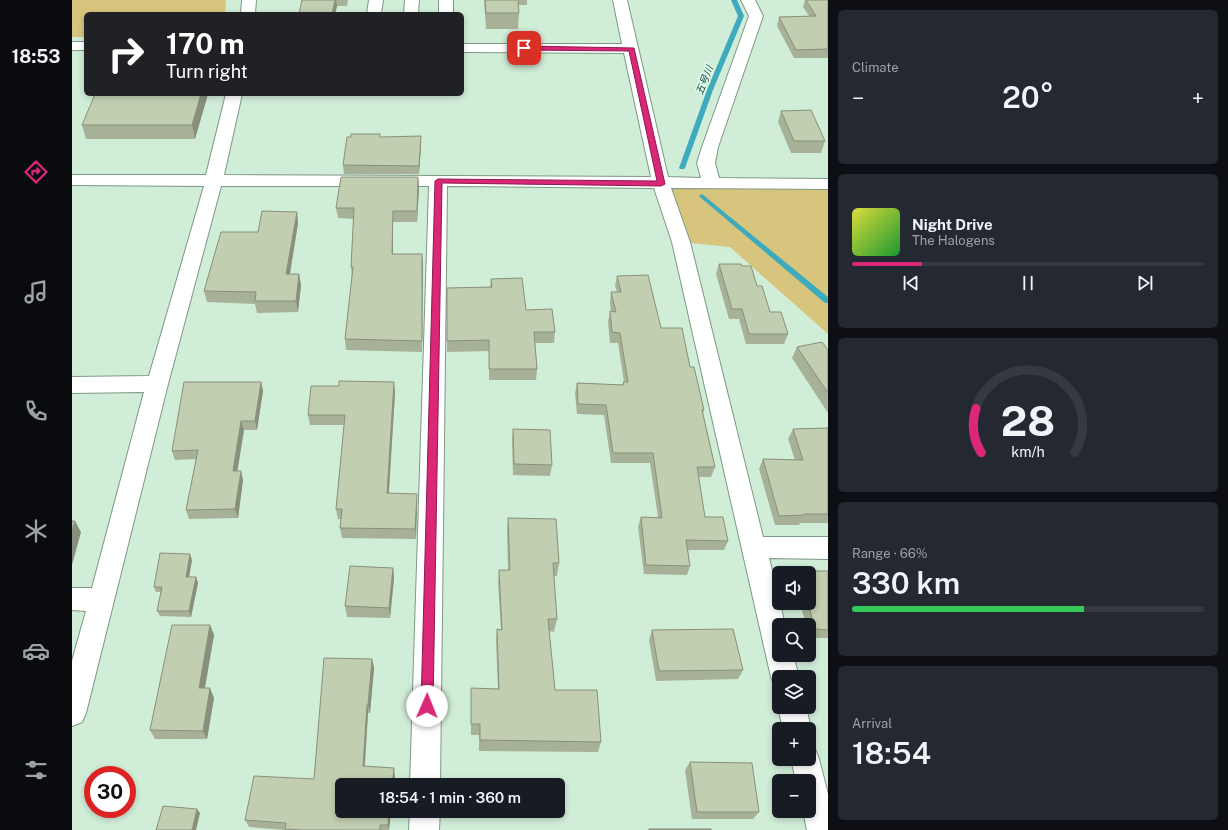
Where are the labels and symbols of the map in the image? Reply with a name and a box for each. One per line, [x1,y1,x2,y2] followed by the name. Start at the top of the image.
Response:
[507,31,541,65] pin
[693,63,716,96] water label: 五号川
[406,685,448,727] position arrow
[84,766,136,818] speed limit sign: 30

